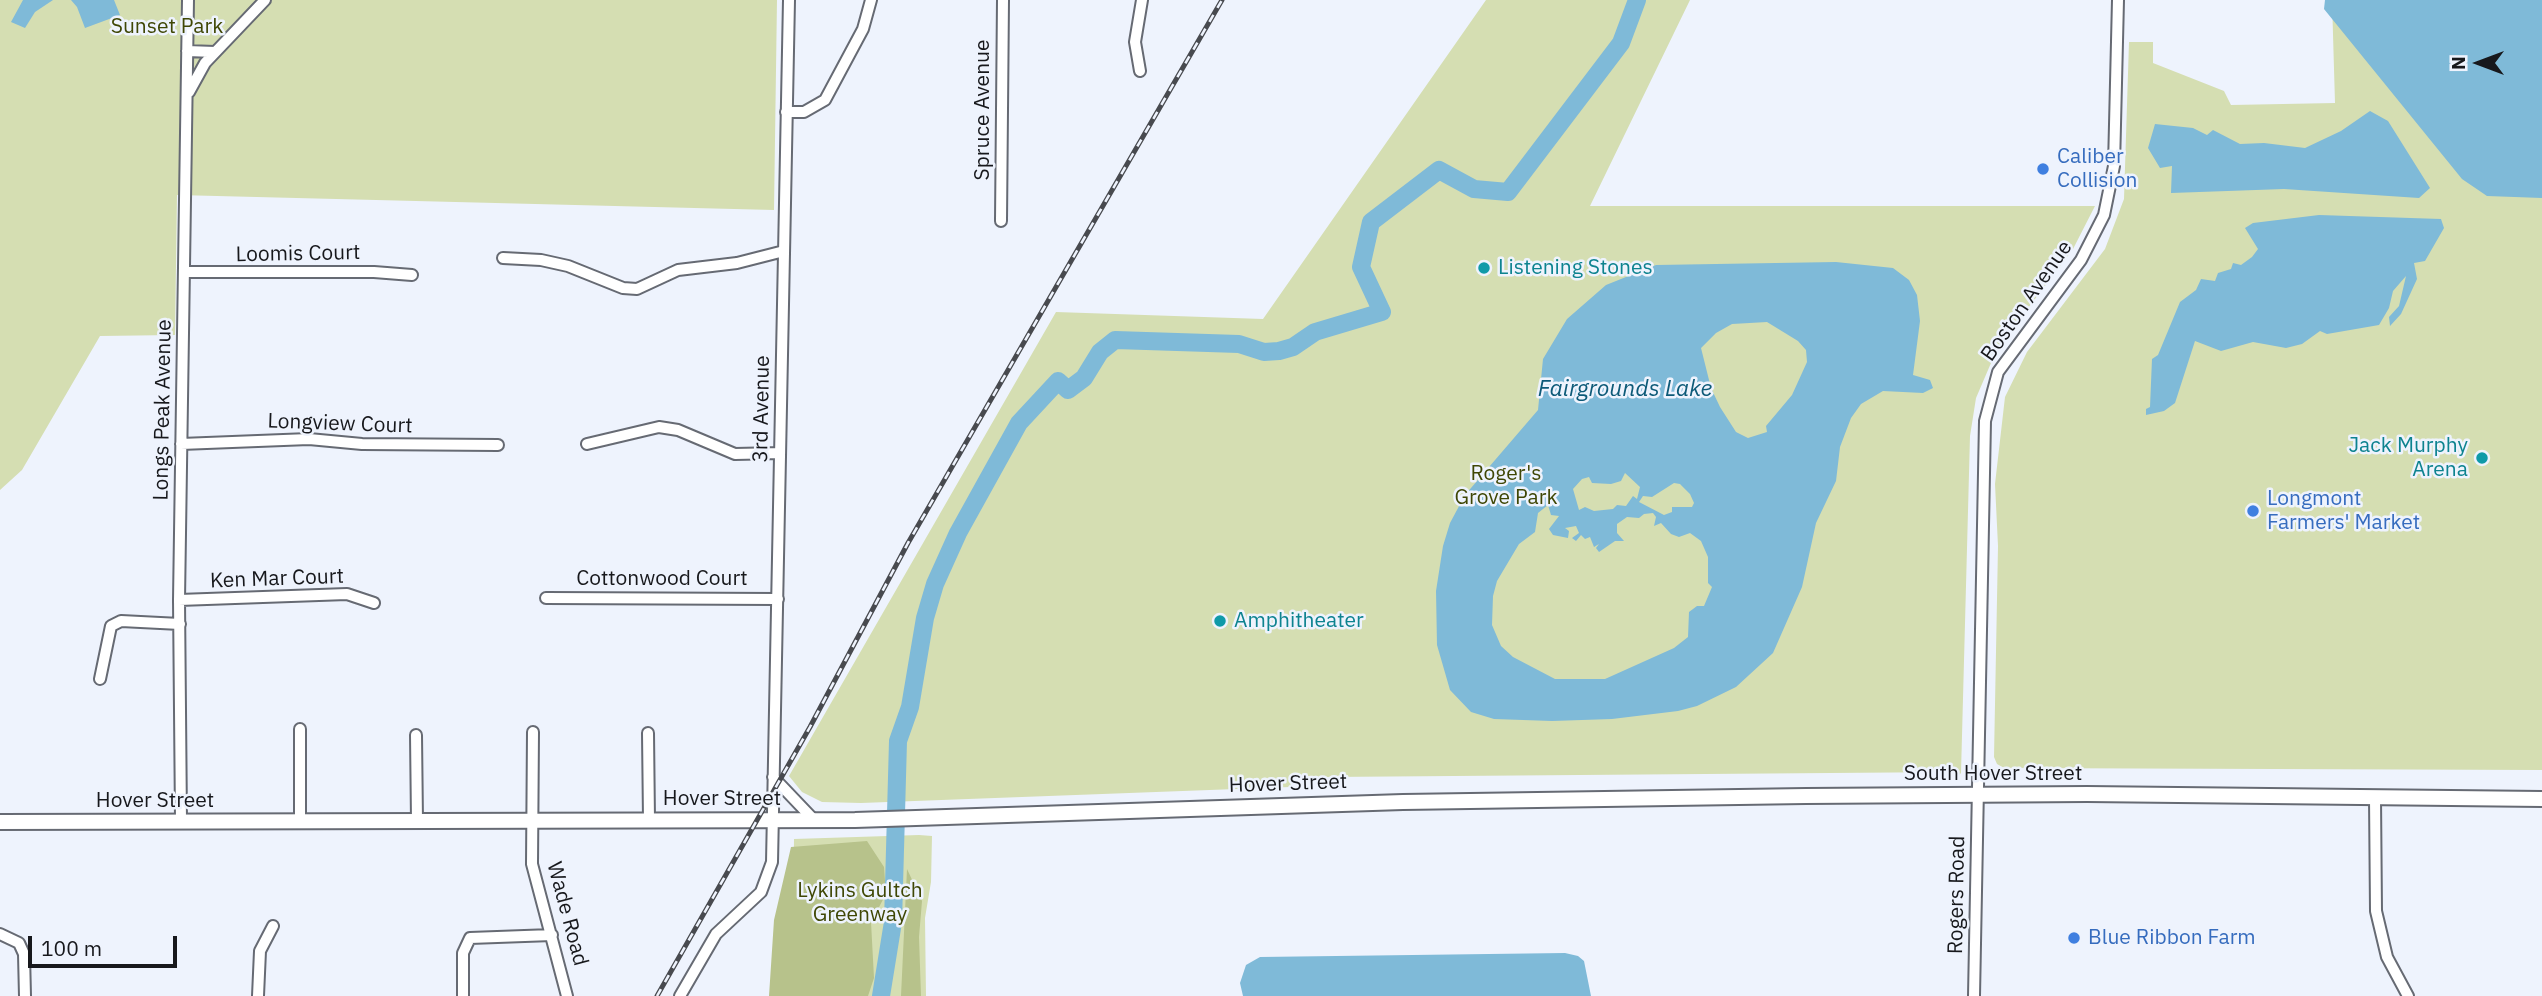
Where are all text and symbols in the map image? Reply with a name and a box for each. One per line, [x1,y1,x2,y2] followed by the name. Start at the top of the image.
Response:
[111,14,223,40] park label: Sunset Park
[2444,28,2514,98] north arrow
[970,39,996,181] street label: Spruce Avenue
[2446,56,2470,70] text: N
[2057,144,2138,194] place label: Caliber Collision
[2035,161,2051,177] marker: Caliber Collision
[1976,236,2078,366] street label: Boston Avenue
[236,240,360,268] street label: Loomis Court
[1498,255,1653,281] place label: Listening Stones
[1476,260,1492,276] marker: Listening Stones
[149,319,177,501] street label: Longs Peak Avenue
[748,355,776,463] street label: 3rd Avenue
[1538,375,1712,403] water label: Fairgrounds Lake
[267,409,413,439] street label: Longview Court
[2348,433,2468,483] place label: Jack Murphy Arena
[2474,450,2490,466] marker: Jack Murphy Arena
[1455,461,1557,511] park label: Roger's Grove Park
[2267,486,2420,536] place label: Longmont Farmers' Market
[2245,503,2261,519] marker: Longmont Farmers' Market
[210,564,344,594] street label: Ken Mar Court
[576,566,748,592] street label: Cottonwood Court
[1234,608,1364,634] place label: Amphitheater
[1212,613,1228,629] marker: Amphitheater
[1904,761,2082,787] street label: South Hover Street
[1228,769,1348,799] street label: Hover Street
[663,786,781,812] street label: Hover Street
[96,788,214,814] street label: Hover Street
[1943,836,1971,954] street label: Rogers Road
[541,859,593,969] street label: Wade Road
[797,878,923,928] park label: Lykins Gultch Greenway
[32,922,180,966] scale bar
[2088,925,2256,951] place label: Blue Ribbon Farm
[2066,930,2082,946] marker: Blue Ribbon Farm
[41,934,102,962] text: 100 m

